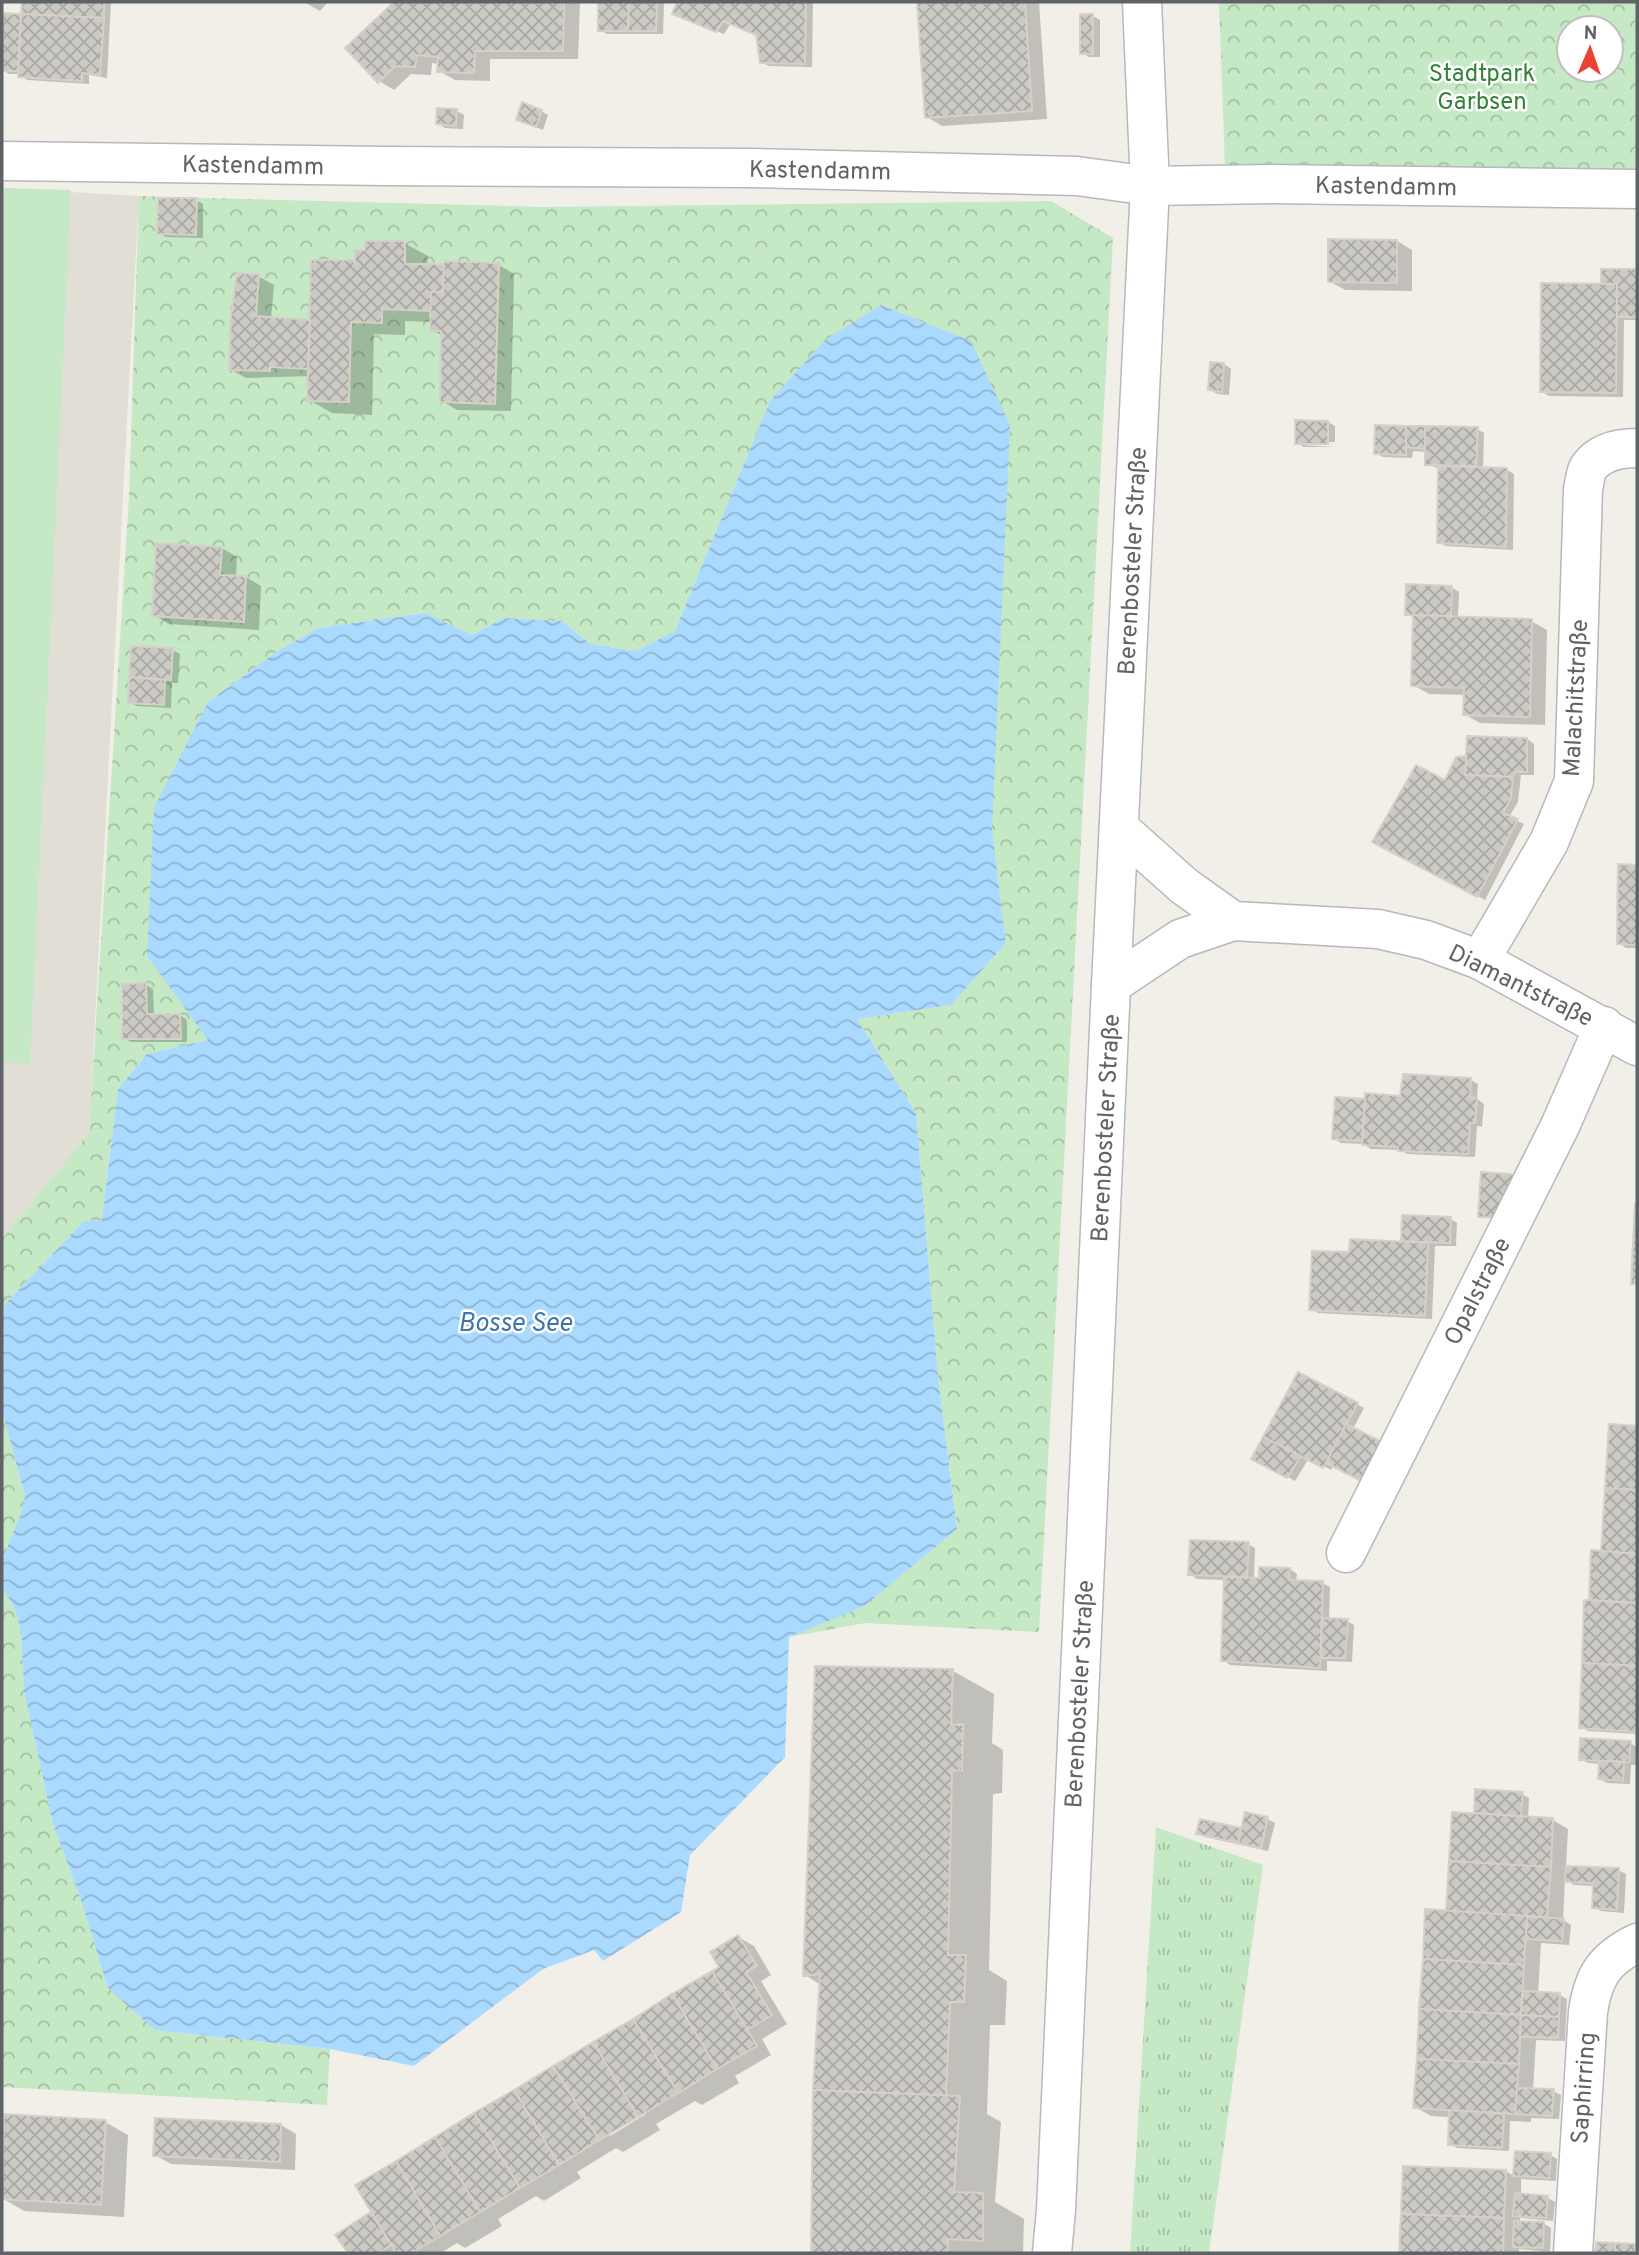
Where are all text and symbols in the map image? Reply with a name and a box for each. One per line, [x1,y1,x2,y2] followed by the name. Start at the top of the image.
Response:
[1555,14,1625,84] north arrow
[1583,22,1598,46] text: N
[1429,60,1535,118] park label: Stadtpark Garbsen
[182,151,324,183] street label: Kastendamm
[749,156,891,188] street label: Kastendamm
[1315,172,1457,204] street label: Kastendamm
[1113,446,1155,676] street label: Berenbosteler Straße
[1558,619,1596,778] street label: Malachitstraße
[1443,939,1598,1035] street label: Diamantstraße
[1086,1013,1128,1243] street label: Berenbosteler Straße
[1439,1233,1519,1351] street label: Opalstraße
[458,1308,573,1341] water label: Bosse See
[1060,1579,1102,1809] street label: Berenbosteler Straße
[1566,2031,1604,2145] street label: Saphirring

